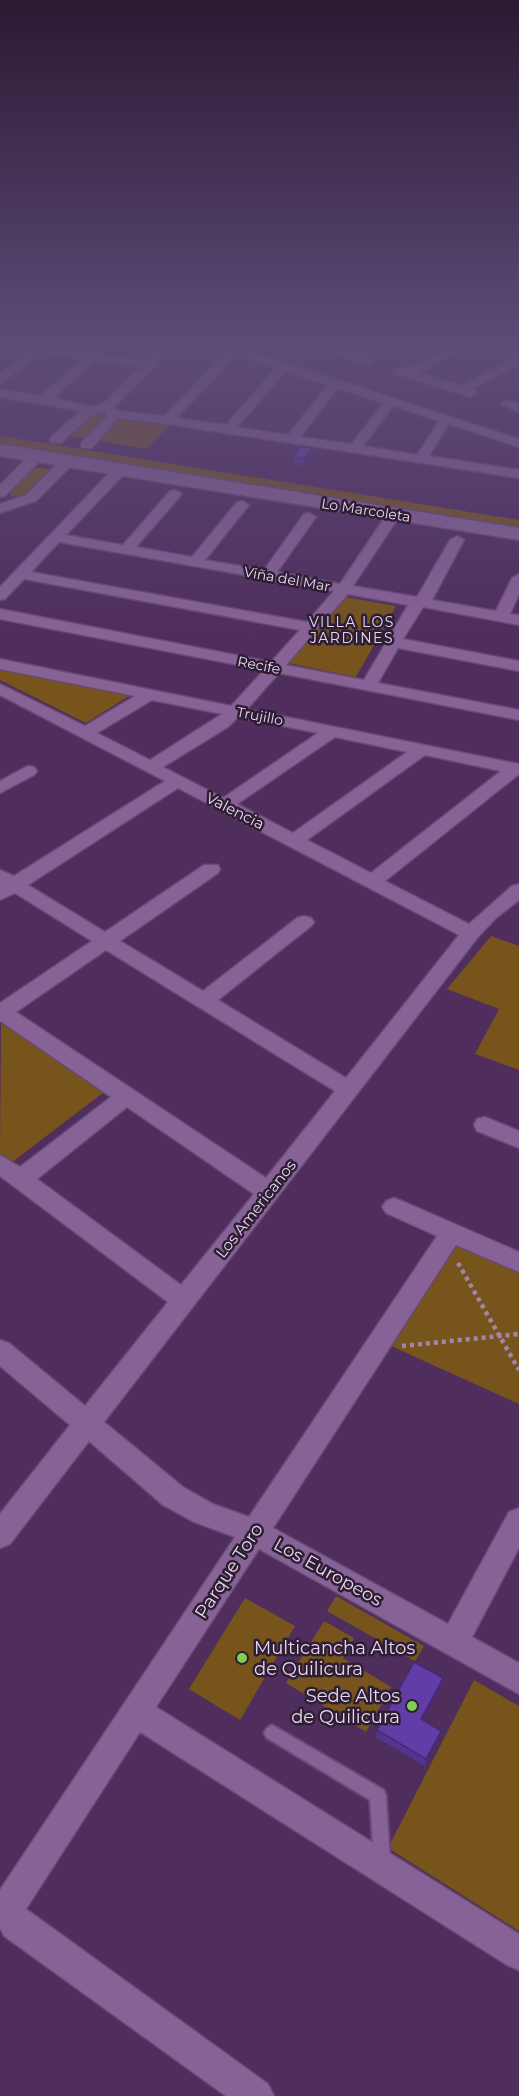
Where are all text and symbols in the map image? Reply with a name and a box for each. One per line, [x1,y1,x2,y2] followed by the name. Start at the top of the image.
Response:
[320,494,412,526] street label: Lo Marcoleta
[242,563,332,596] street label: Viña del Mar
[309,613,395,647] district label: VILLA LOS JARDINES
[236,652,282,678] street label: Recife
[235,703,285,729] street label: Trujillo
[203,788,268,833] street label: Valencia
[211,1156,300,1262] street label: Los Americanos
[190,1519,268,1623] street label: Parque Toro
[270,1533,386,1611] street label: Los Europeos
[254,1637,415,1680] place label: Multicancha Altos de Quilicura
[235,1651,249,1665] marker: Multicancha Altos de Quilicura
[291,1685,400,1728] place label: Sede Altos de Quilicura
[405,1699,419,1713] marker: Sede Altos de Quilicura

